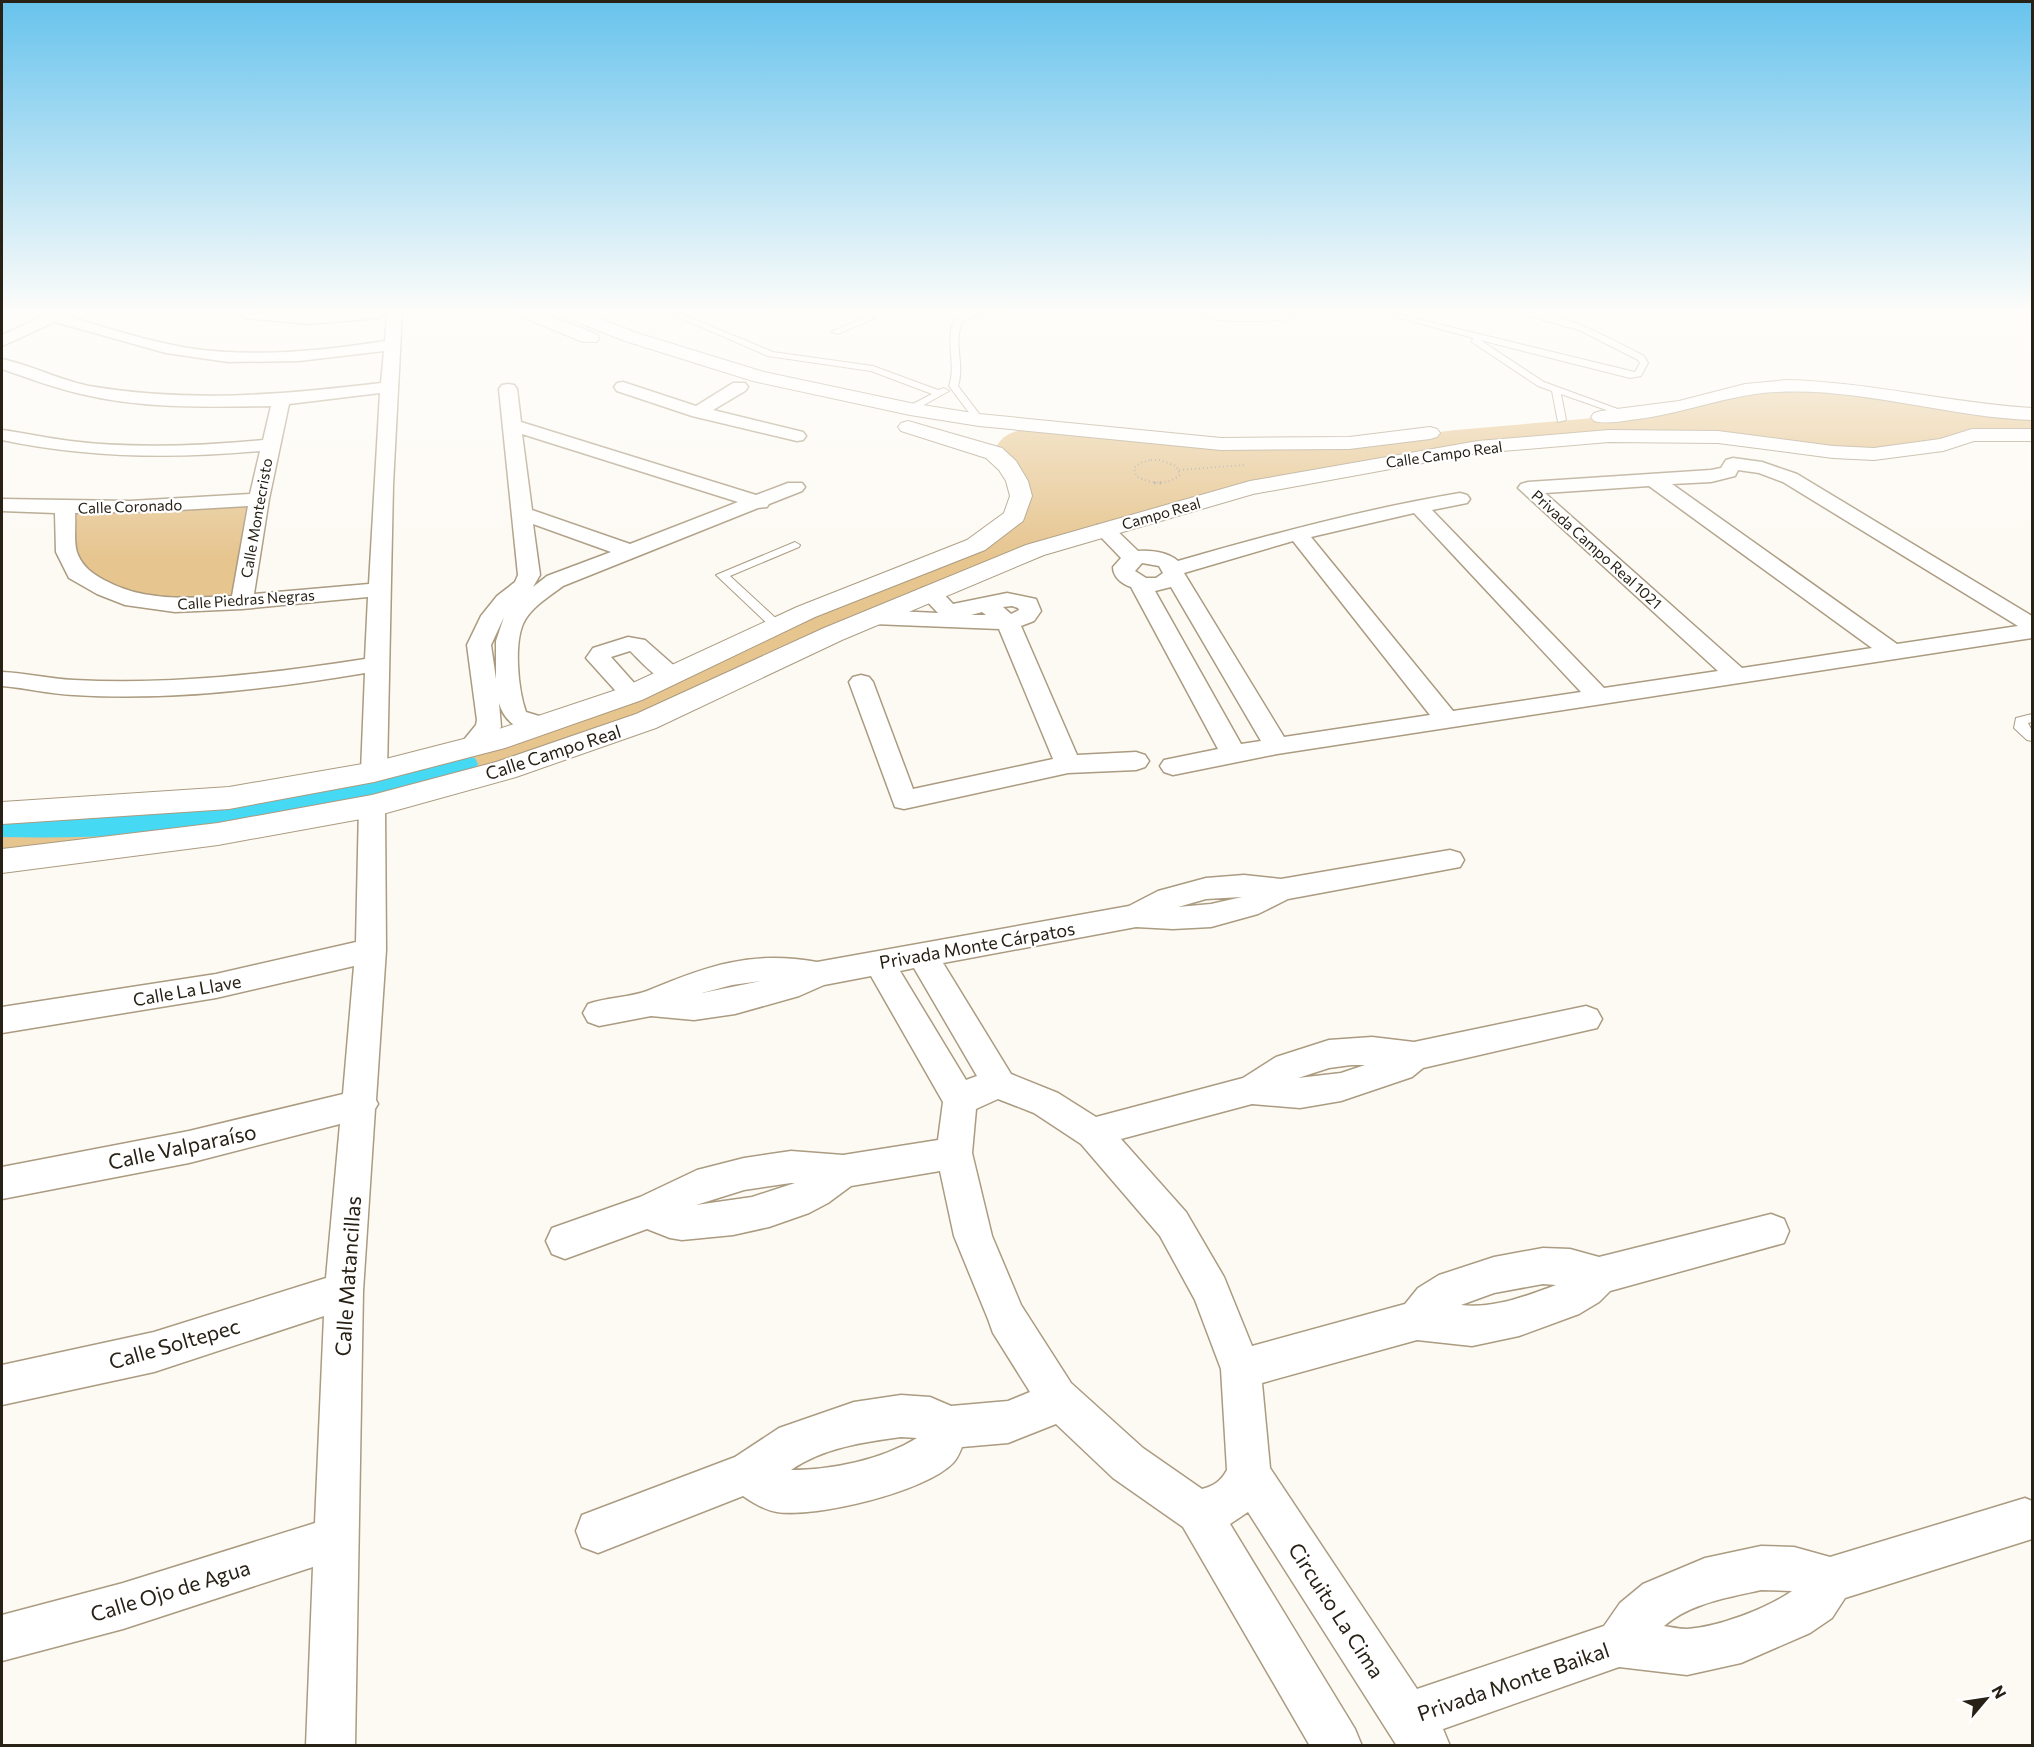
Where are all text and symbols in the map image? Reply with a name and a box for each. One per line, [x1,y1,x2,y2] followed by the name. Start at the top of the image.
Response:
[1385,437,1503,471] street label: Calle Campo Real
[237,457,275,579] street label: Calle Montecristo
[1528,486,1666,612] street label: Privada Campo Real 1021
[1120,493,1202,533] street label: Campo Real
[77,495,183,517] street label: Calle Coronado
[177,585,315,613] street label: Calle Piedras Negras
[483,720,623,784] street label: Calle Campo Real
[877,917,1077,973] street label: Privada Monte Cárpatos
[131,970,243,1010] street label: Calle La Llave
[106,1118,258,1174] street label: Calle Valparaíso
[329,1195,365,1357] street label: Calle Matancillas
[106,1312,242,1374] street label: Calle Soltepec
[1284,1538,1390,1682] street label: Circuito La Cima
[87,1554,253,1626] street label: Calle Ojo de Agua
[1414,1636,1612,1726] street label: Privada Monte Baikal
[1956,1669,2016,1729] north arrow
[1988,1682,2011,1701] text: N

